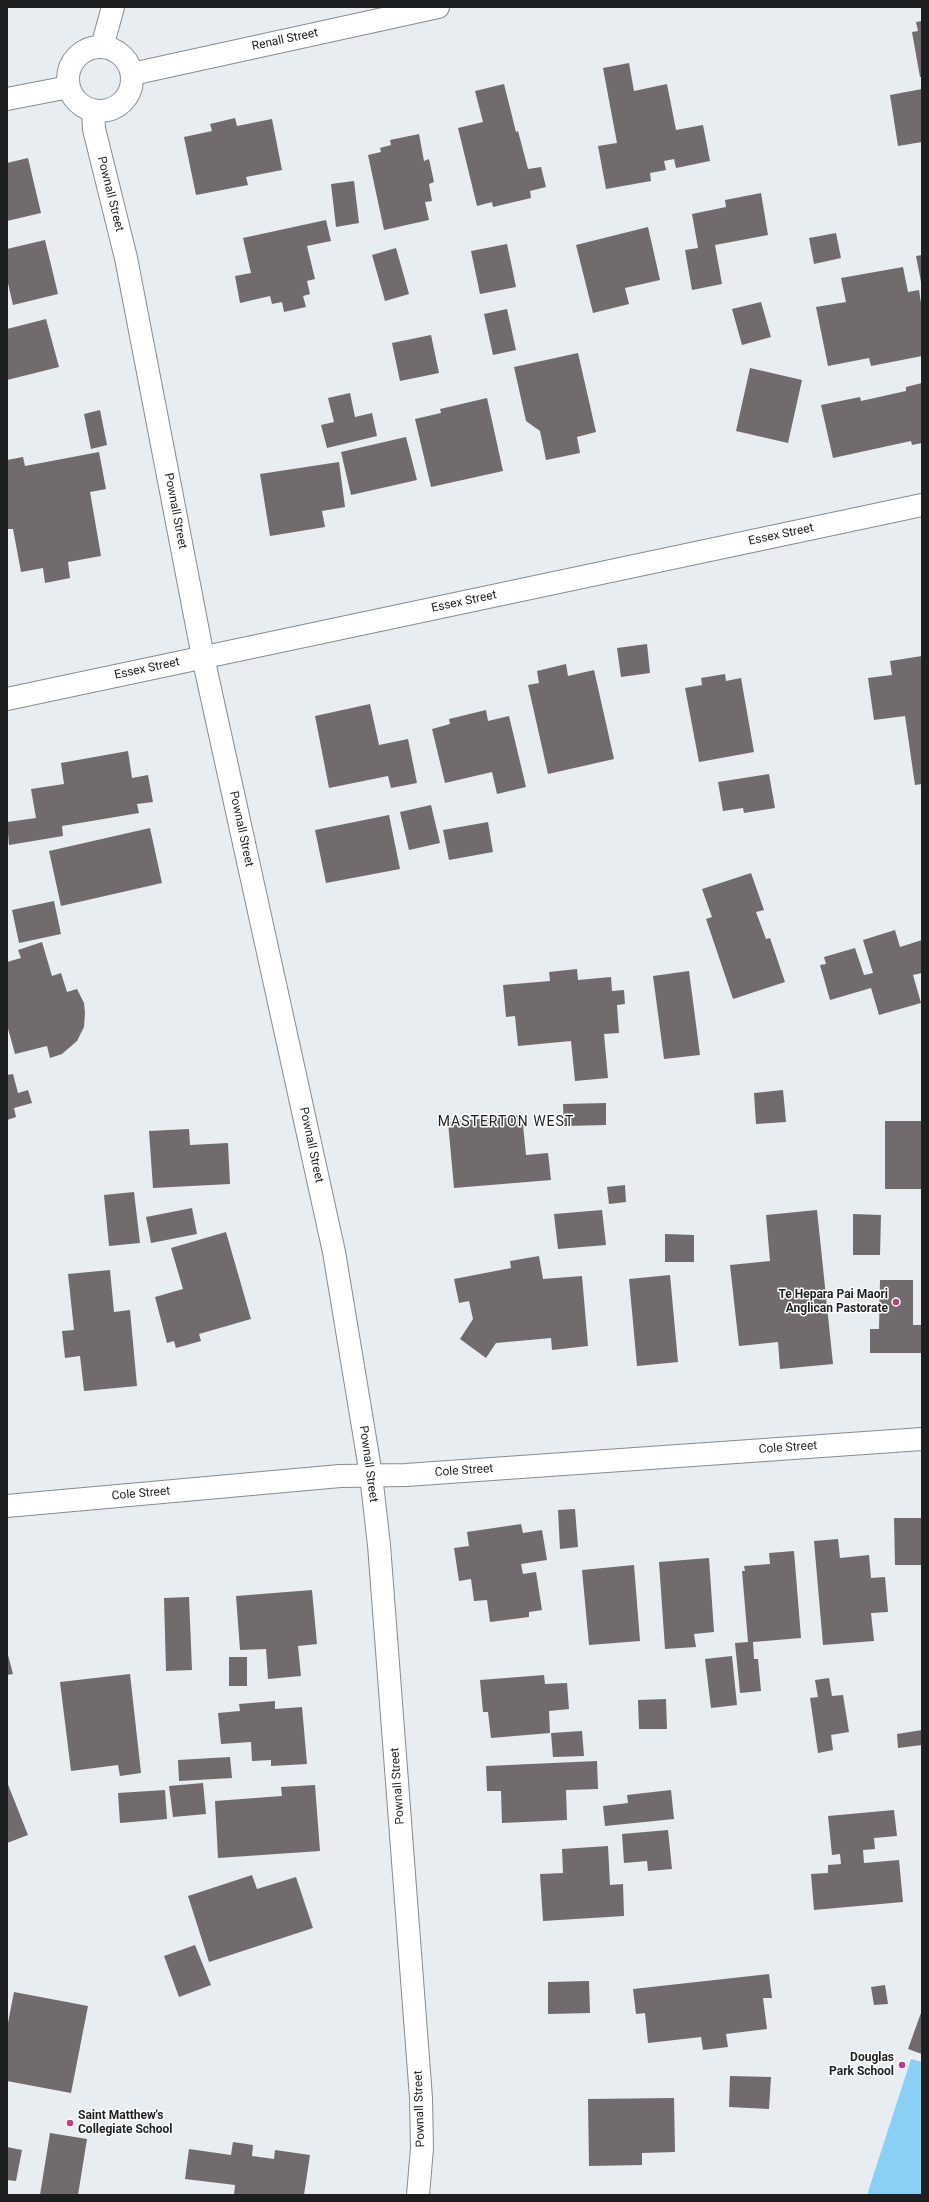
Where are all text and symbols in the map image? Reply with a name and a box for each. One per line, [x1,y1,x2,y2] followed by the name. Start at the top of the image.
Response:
[251,26,319,54] street label: Renall Street
[94,155,126,233] street label: Pownall Street
[161,472,189,550] street label: Pownall Street
[747,521,815,549] street label: Essex Street
[430,588,498,616] street label: Essex Street
[113,655,181,683] street label: Essex Street
[226,790,256,868] street label: Pownall Street
[296,1106,326,1184] street label: Pownall Street
[438,1114,574,1130] district label: MASTERTON WEST
[778,1288,888,1316] place label: Te Hepara Pai Maori Anglican Pastorate
[891,1297,901,1307] marker: Te Hepara Pai Maori Anglican Pastorate
[356,1425,380,1503] street label: Pownall Street
[758,1439,818,1457] street label: Cole Street
[434,1462,494,1480] street label: Cole Street
[111,1484,171,1504] street label: Cole Street
[388,1747,408,1825] street label: Pownall Street
[829,2051,894,2079] place label: Douglas Park School
[897,2060,907,2070] marker: Douglas Park School
[411,2070,429,2148] street label: Pownall Street
[78,2109,173,2137] place label: Saint Matthew's Collegiate School
[65,2118,75,2128] marker: Saint Matthew's Collegiate School

